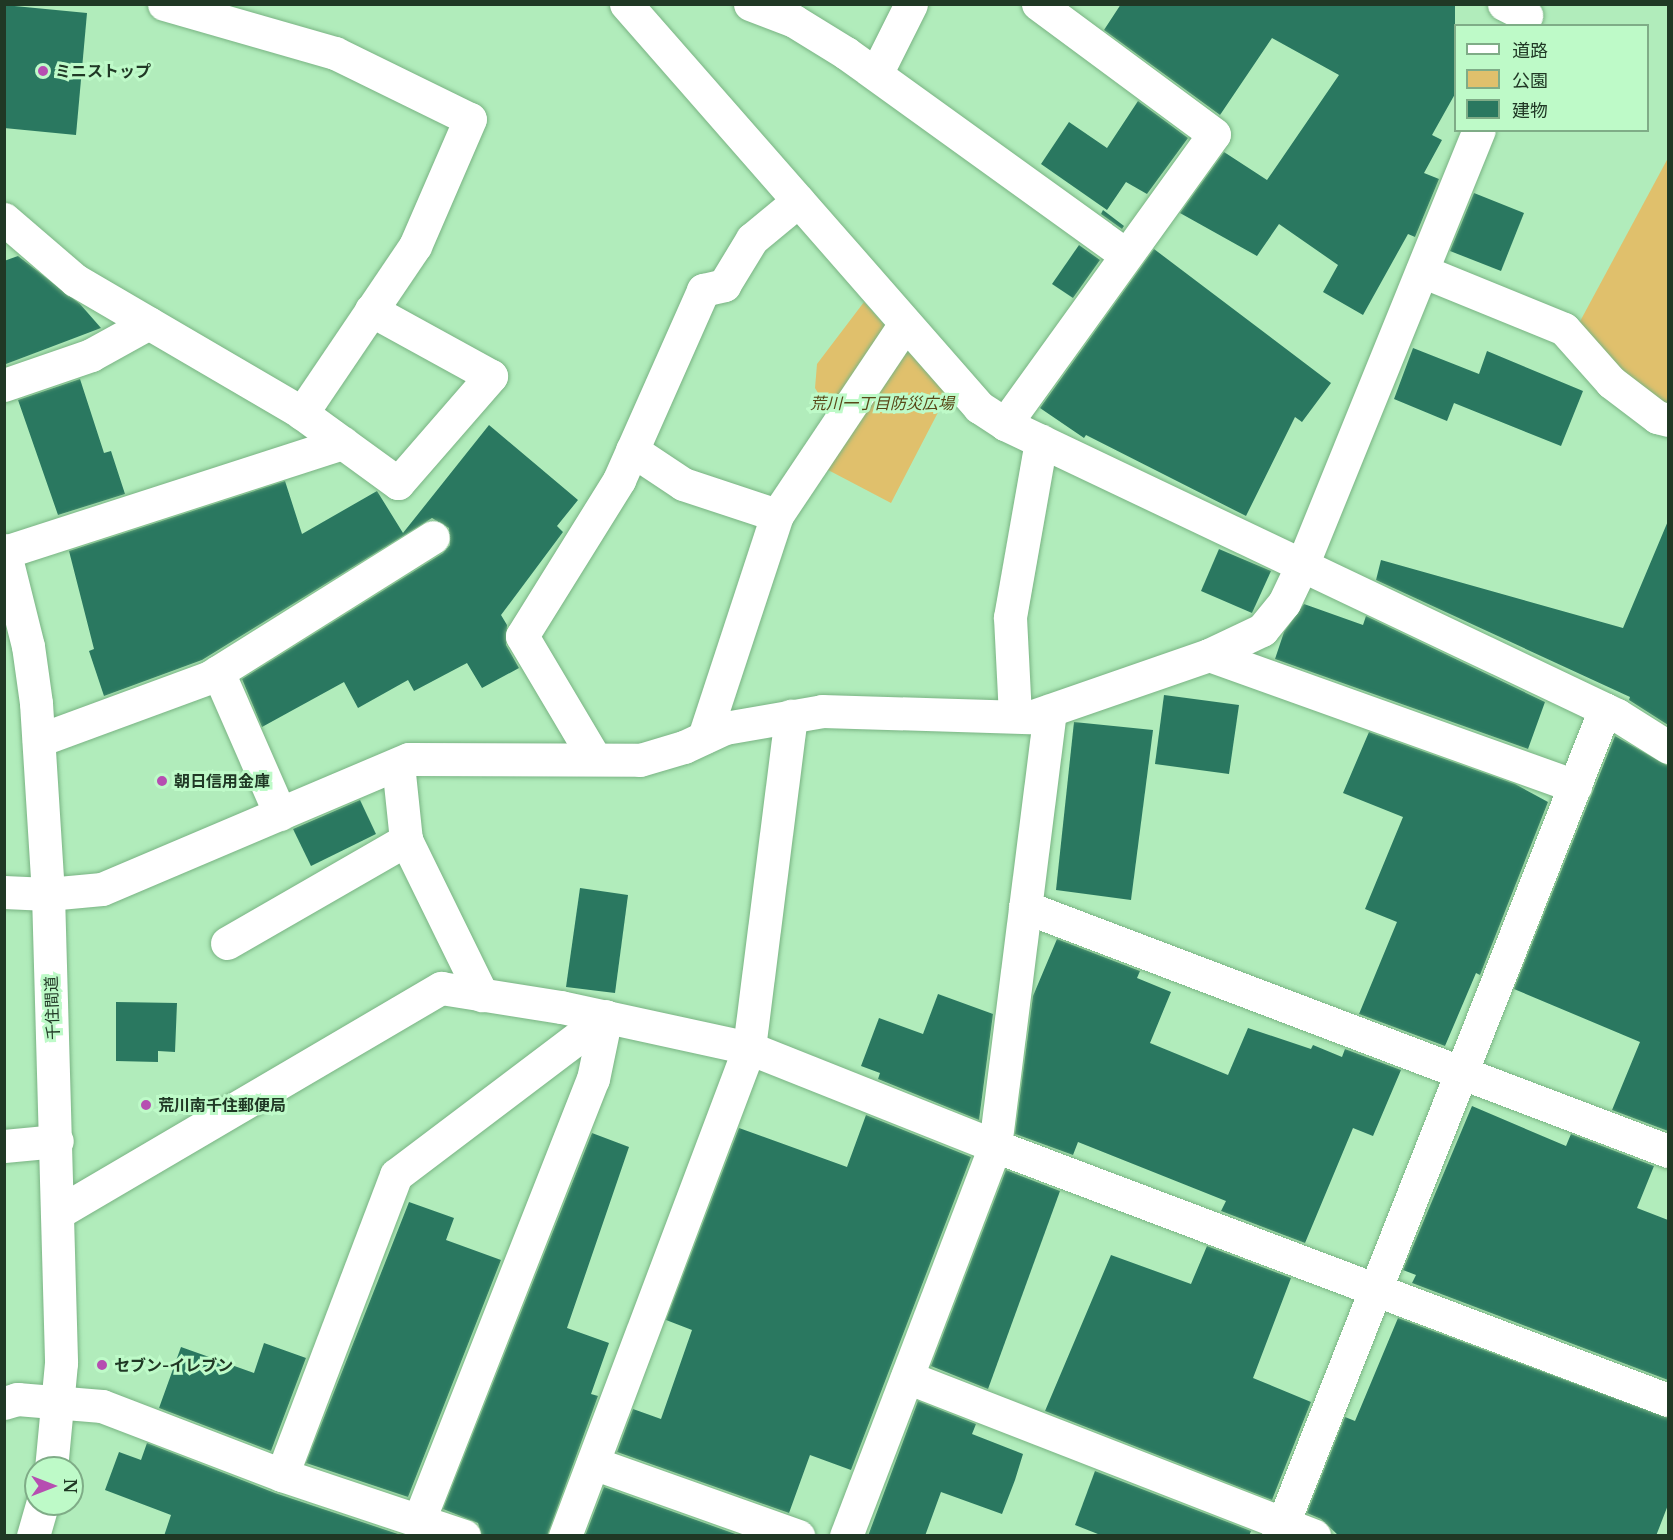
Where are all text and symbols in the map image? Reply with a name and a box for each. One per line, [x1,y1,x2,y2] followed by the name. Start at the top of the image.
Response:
[1454,24,1649,132] legend
[1512,40,1548,62] text: 道路
[55,61,151,81] place label: ミニストップ
[36,64,50,78] marker: ミニストップ
[1512,70,1548,92] text: 公園
[1512,100,1548,122] text: 建物
[810,393,954,413] park label: 荒川一丁目防災広場
[174,771,270,791] place label: 朝日信用金庫
[155,774,169,788] marker: 朝日信用金庫
[41,976,63,1040] street label: 千住間道
[158,1095,286,1115] place label: 荒川南千住郵便局
[139,1098,153,1112] marker: 荒川南千住郵便局
[114,1355,233,1375] place label: セブン-イレブン
[95,1358,109,1372] marker: セブン-イレブン
[24,1456,84,1516] north arrow
[60,1478,80,1494] text: N

